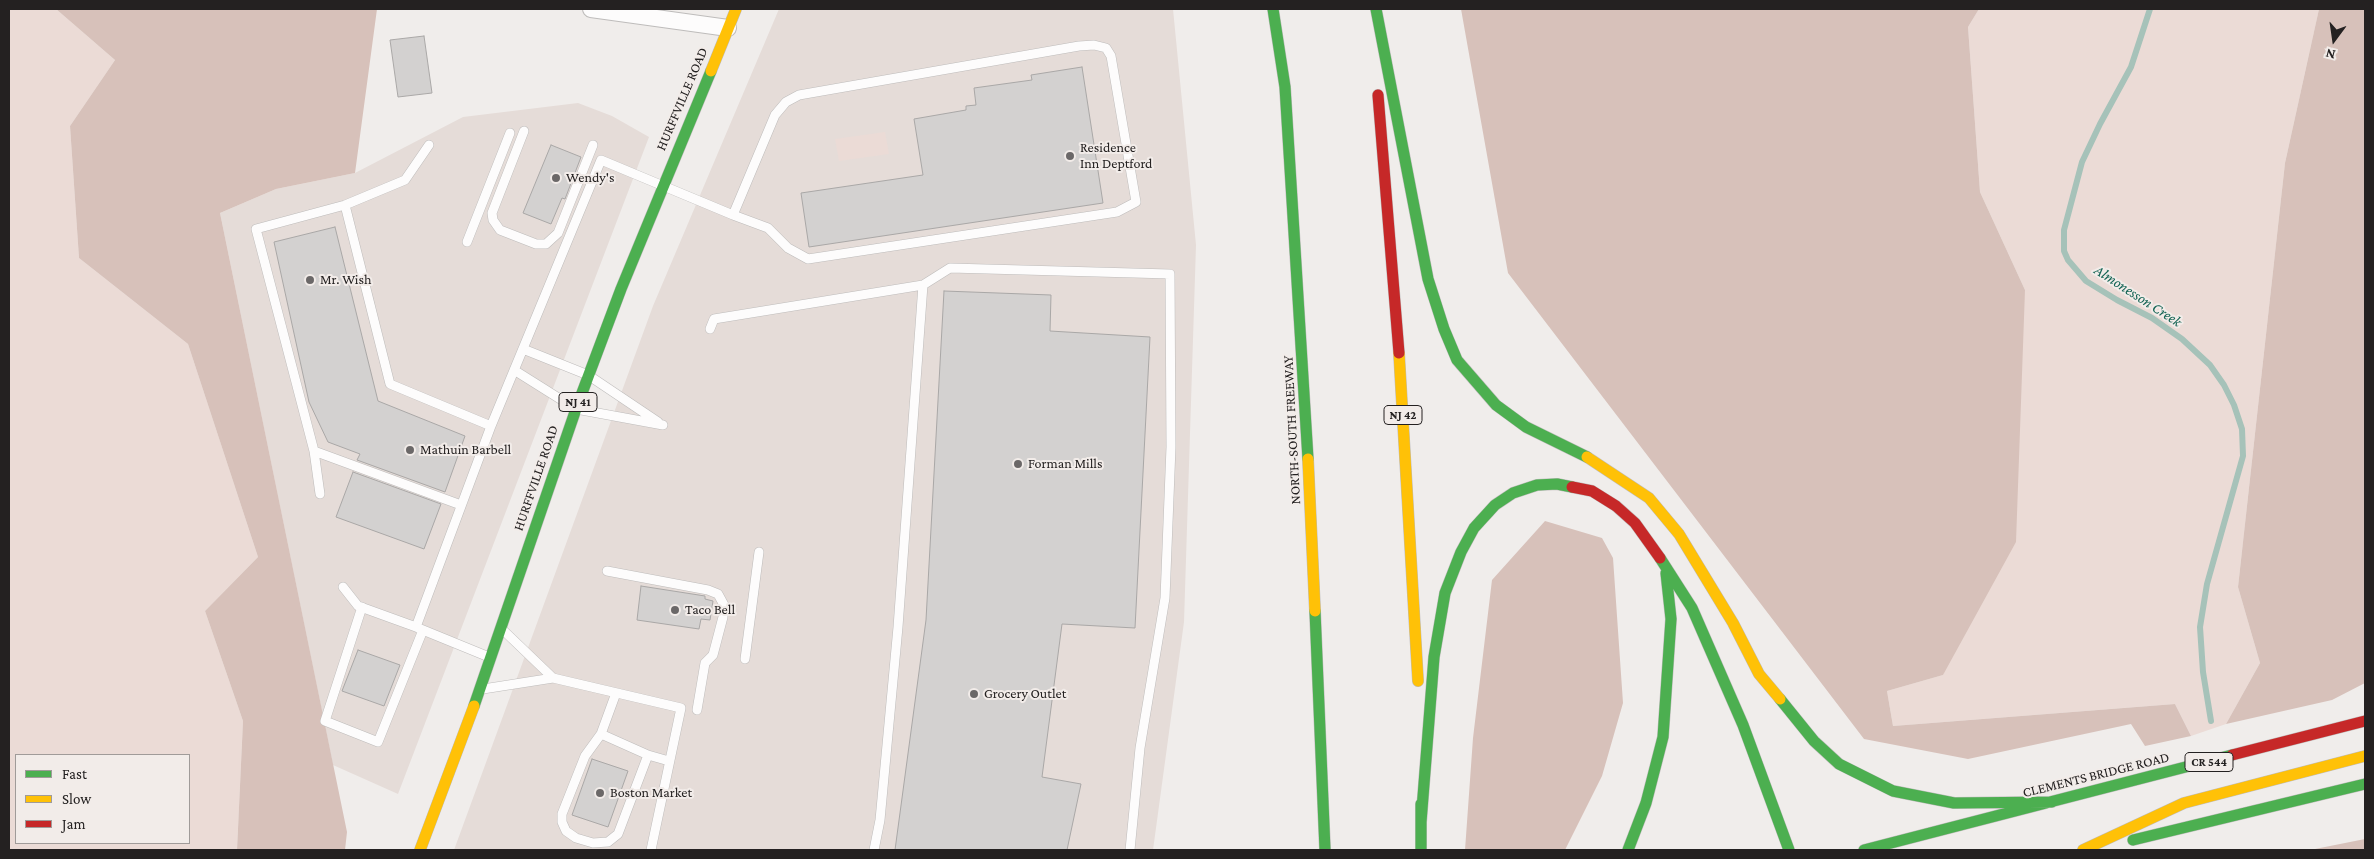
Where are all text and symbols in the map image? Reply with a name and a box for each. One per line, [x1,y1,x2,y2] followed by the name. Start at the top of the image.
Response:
[2309,15,2359,65] north arrow
[653,45,711,153] street label: HURFFVILLE ROAD
[2324,46,2337,63] text: N
[1080,140,1152,172] place label: Residence Inn Deptford
[1064,150,1076,162] marker: Residence Inn Deptford
[566,170,614,186] place label: Wendy's
[550,172,562,184] marker: Wendy's
[2091,261,2185,331] water label: Almonesson Creek
[320,272,371,288] place label: Mr. Wish
[304,274,316,286] marker: Mr. Wish
[1280,355,1304,505] street label: NORTH-SOUTH FREEWAY
[559,392,597,412] road number: NJ 41
[1384,406,1422,424] road number: NJ 42
[510,423,562,533] street label: HURFFVILLE ROAD
[420,442,511,458] place label: Mathuin Barbell
[404,444,416,456] marker: Mathuin Barbell
[1028,456,1103,472] place label: Forman Mills
[1012,458,1024,470] marker: Forman Mills
[685,602,735,618] place label: Taco Bell
[669,604,681,616] marker: Taco Bell
[984,686,1066,702] place label: Grocery Outlet
[968,688,980,700] marker: Grocery Outlet
[2021,749,2171,801] street label: CLEMENTS BRIDGE ROAD
[2185,752,2233,772] road number: CR 544
[15,754,190,844] legend
[62,766,87,782] text: Fast
[610,785,692,801] place label: Boston Market
[594,787,606,799] marker: Boston Market
[62,791,91,807] text: Slow
[62,816,85,832] text: Jam

